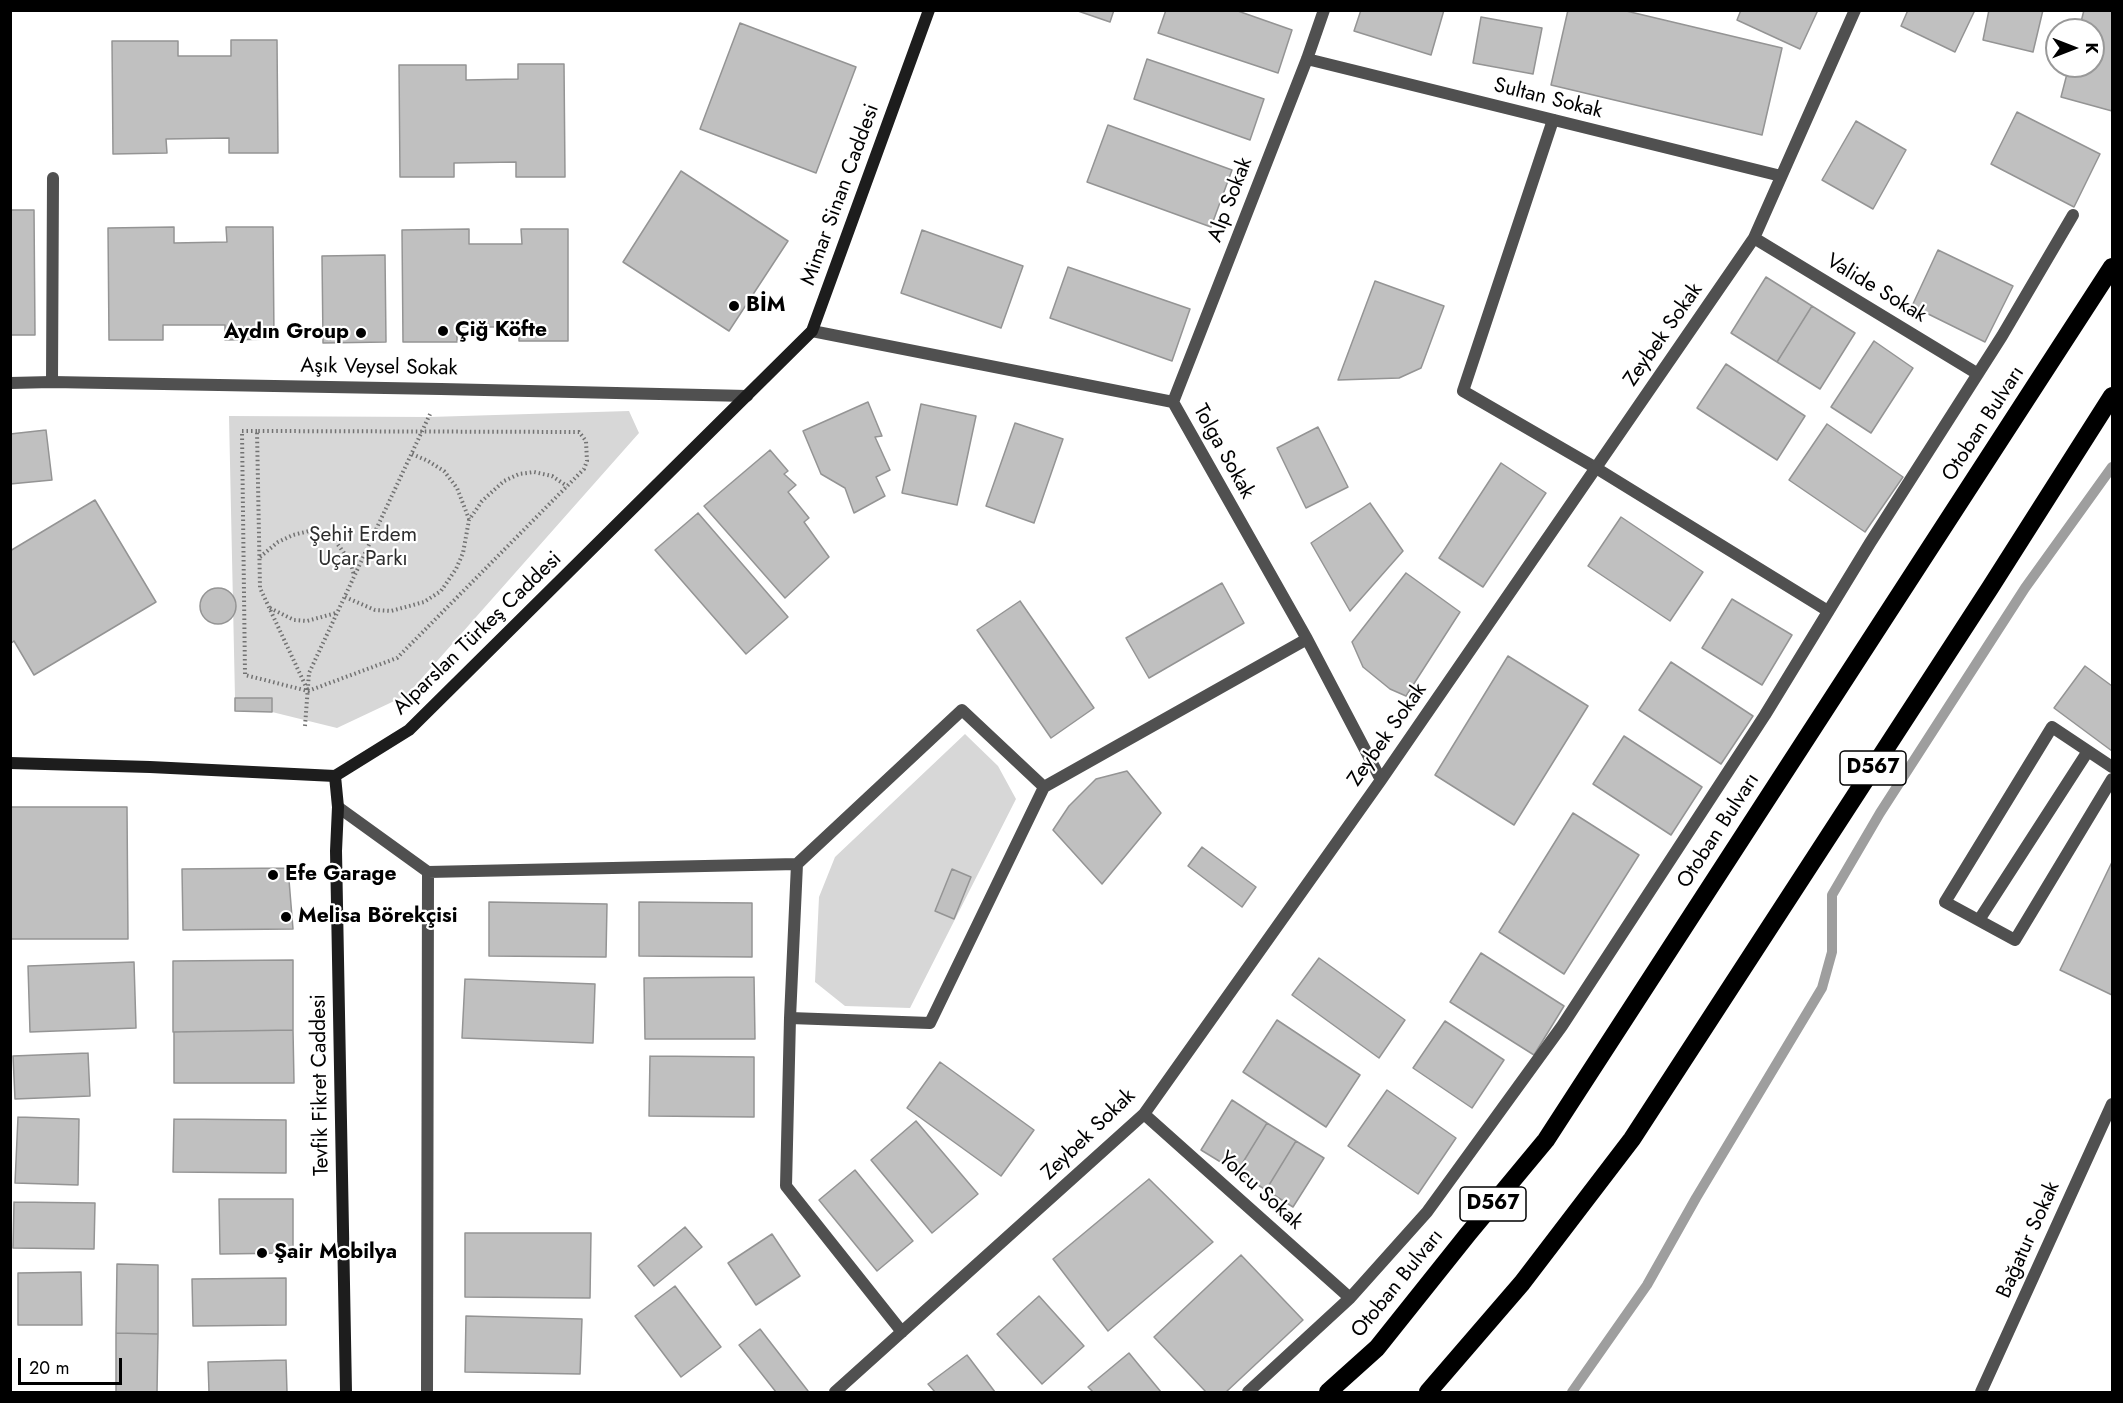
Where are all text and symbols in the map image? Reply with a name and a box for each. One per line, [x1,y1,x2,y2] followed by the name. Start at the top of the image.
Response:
[2045,18,2105,78] north arrow
[2080,42,2103,54] text: K
[1491,73,1605,125] street label: Sultan Sokak
[796,101,886,289] street label: Mimar Sinan Caddesi
[1203,154,1259,246] street label: Alp Sokak
[1821,249,1931,329] street label: Valide Sokak
[1619,278,1709,392] street label: Zeybek Sokak
[746,293,785,319] place label: BİM
[727,299,741,313] marker: BİM
[455,318,547,344] place label: Çiğ Köfte
[224,320,349,346] place label: Aydın Group
[436,324,450,338] marker: Çiğ Köfte
[354,326,368,340] marker: Aydın Group
[300,354,458,382] street label: Aşık Veysel Sokak
[1937,362,2031,486] street label: Otoban Bulvarı
[1187,400,1259,504] street label: Tolga Sokak
[309,523,417,573] park label: Şehit Erdem Uçar Parkı
[389,547,567,721] street label: Alparslan Türkeş Caddesi
[1343,678,1433,792] street label: Zeybek Sokak
[1840,751,1906,785] road number: D567
[1672,769,1766,893] street label: Otoban Bulvarı
[285,862,396,888] place label: Efe Garage
[266,868,280,882] marker: Efe Garage
[298,904,457,930] place label: Melisa Börekçisi
[279,910,293,924] marker: Melisa Börekçisi
[307,994,335,1176] street label: Tevfik Fikret Caddesi
[1037,1084,1141,1186] street label: Zeybek Sokak
[1213,1147,1307,1235] street label: Yolcu Sokak
[1992,1178,2066,1302] street label: Bağatur Sokak
[1460,1187,1526,1221] road number: D567
[1347,1225,1449,1343] street label: Otoban Bulvarı
[274,1240,397,1266] place label: Şair Mobilya
[255,1246,269,1260] marker: Şair Mobilya
[21,1346,124,1384] scale bar
[29,1355,69,1381] text: 20 m

